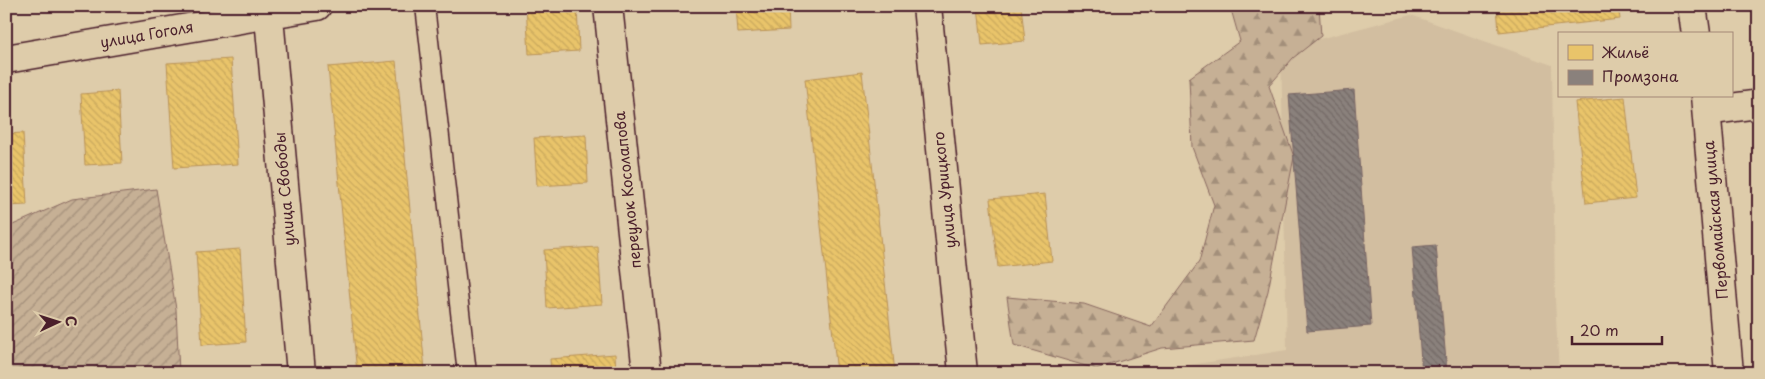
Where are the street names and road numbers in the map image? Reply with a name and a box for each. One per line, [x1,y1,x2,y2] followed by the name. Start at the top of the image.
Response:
[98,14,195,53] street label: улица Гоголя
[607,110,646,270] street label: переулок Косолапова
[267,131,300,247] street label: улица Свободы
[926,131,961,250] street label: улица Урицкого
[1696,139,1733,300] street label: Первомайская улица

